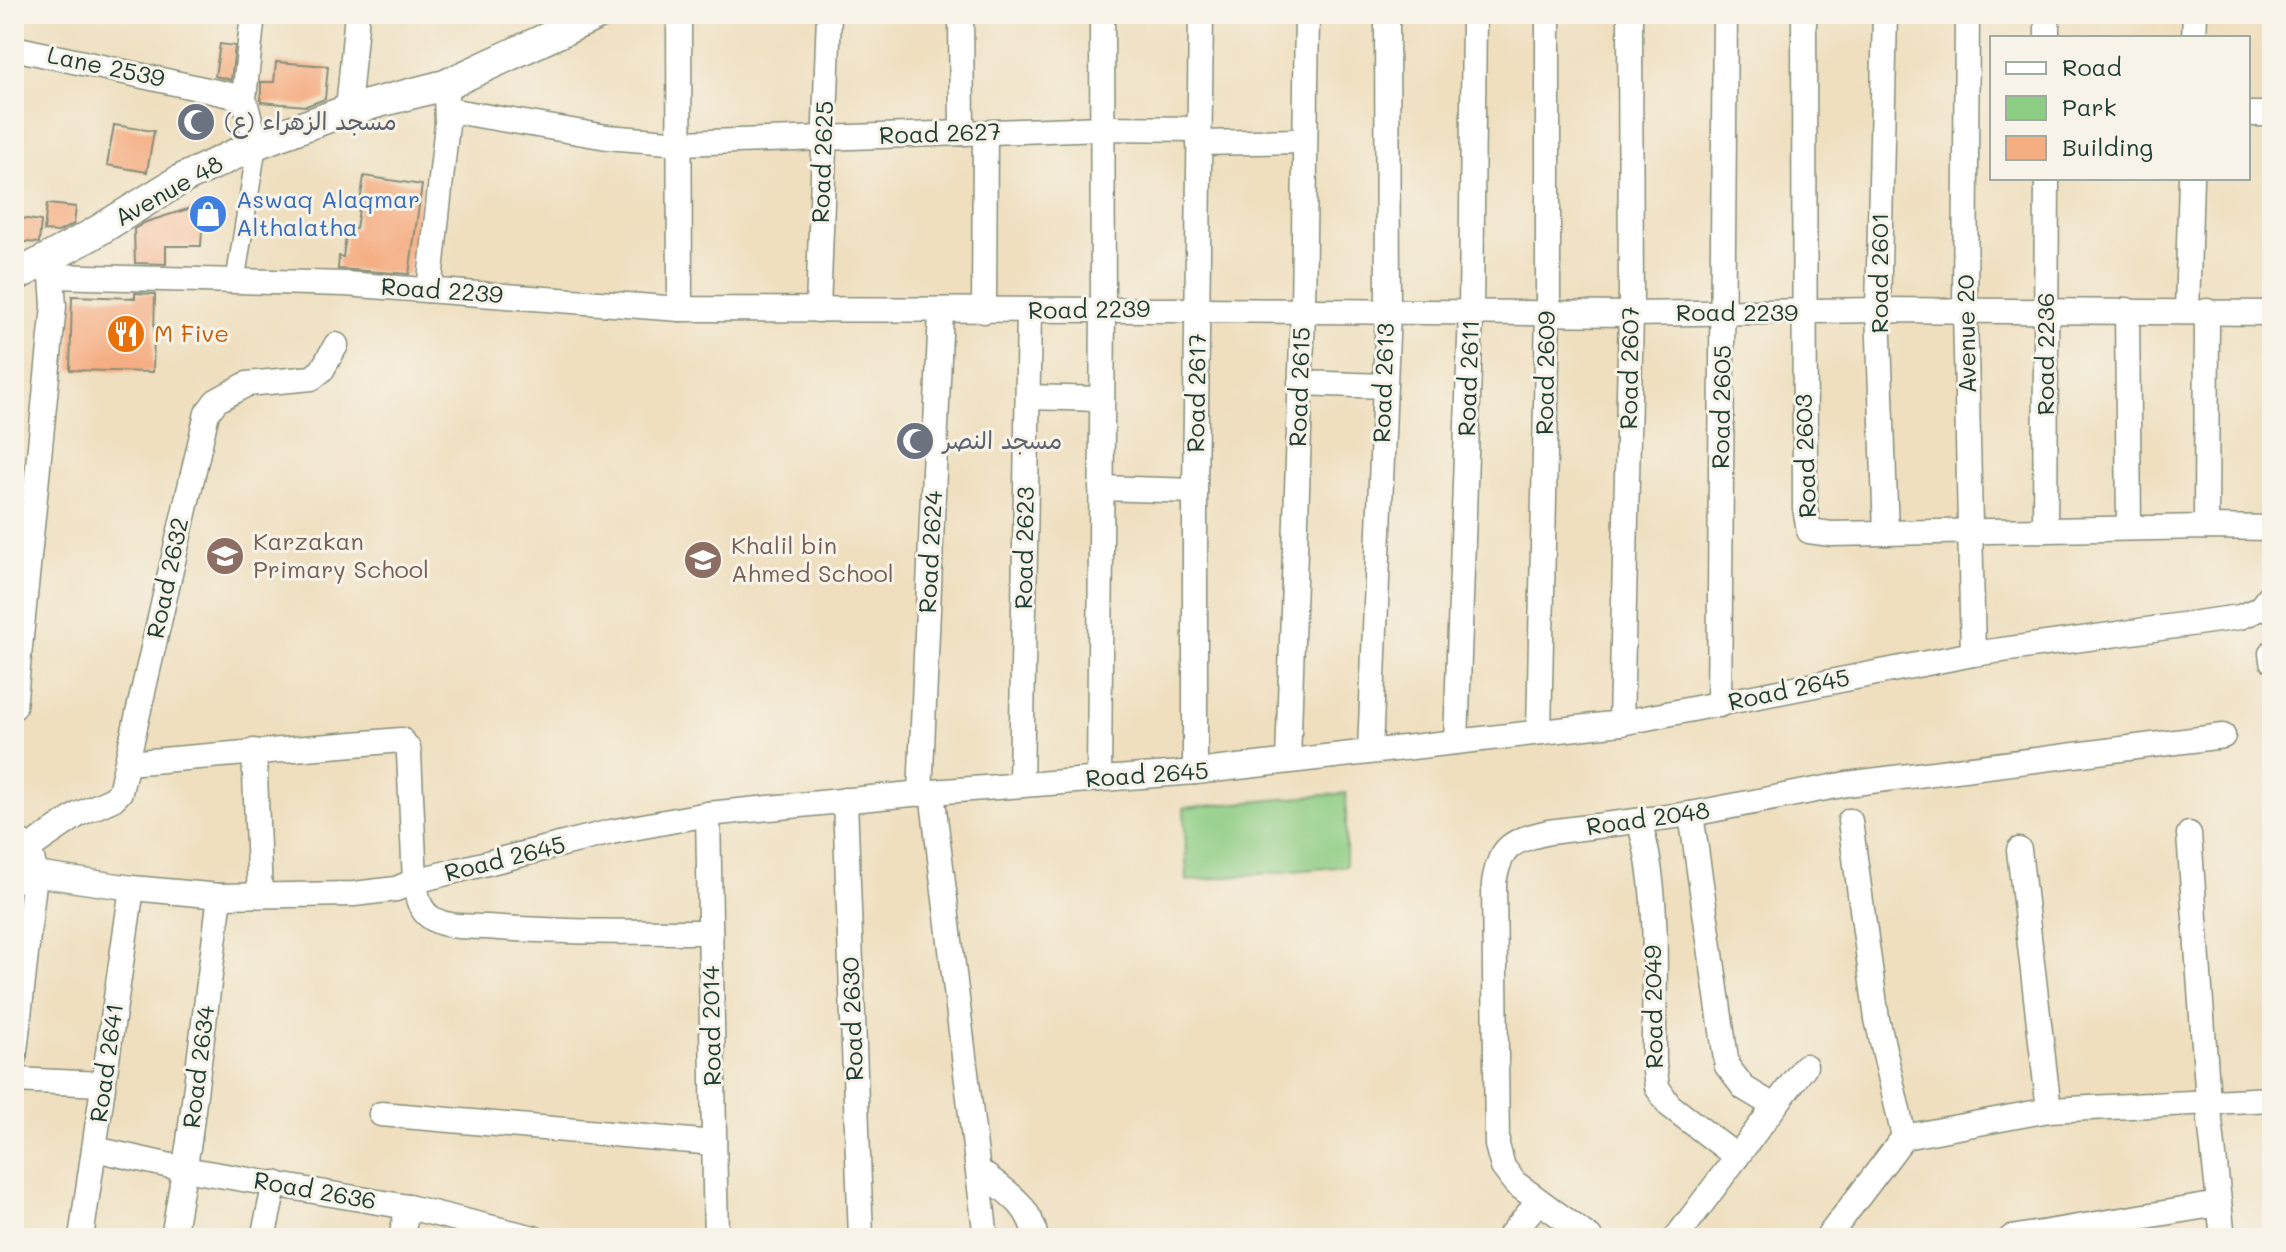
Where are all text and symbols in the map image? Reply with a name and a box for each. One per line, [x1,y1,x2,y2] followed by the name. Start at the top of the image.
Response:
[1990,36,2250,180] legend
[45,38,168,93] street label: Lane 2539
[2062,51,2122,82] text: Road
[2062,91,2116,122] text: Park
[804,100,839,224] street label: Road 2625
[175,101,217,143] mosque icon: مسجد الزهراء (ع)
[224,105,397,139] place label: مسجد الزهراء (ع)
[878,115,1001,150] street label: Road 2627
[2062,131,2153,162] text: Building
[109,147,228,232] street label: Avenue 48
[236,183,420,242] place label: Aswaq Alaqmar Althalatha
[187,193,229,235] shop icon: Aswaq Alaqmar Althalatha
[1863,213,1894,333] street label: Road 2601
[380,270,504,309] street label: Road 2239
[1949,274,1982,394] street label: Avenue 20
[1027,292,1150,325] street label: Road 2239
[2029,293,2060,415] street label: Road 2236
[1676,296,1798,327] street label: Road 2239
[1612,306,1645,430] street label: Road 2607
[1528,311,1561,435] street label: Road 2609
[105,313,147,355] restaurant icon: M Five
[154,317,229,348] place label: M Five
[1450,319,1485,437] street label: Road 2611
[1365,322,1400,444] street label: Road 2613
[1281,326,1316,447] street label: Road 2615
[1179,333,1212,453] street label: Road 2617
[1704,345,1737,469] street label: Road 2605
[1787,393,1822,519] street label: Road 2603
[894,420,936,462] mosque icon: مسجد النصر
[941,424,1062,455] place label: مسجد النصر
[1007,486,1040,610] street label: Road 2623
[911,490,948,614] street label: Road 2624
[139,514,194,641] street label: Road 2632
[253,525,429,584] place label: Karzakan Primary School
[731,529,894,588] place label: Khalil bin Ahmed School
[204,535,246,577] school or university icon: Karzakan Primary School
[682,539,724,581] school or university icon: Khalil bin Ahmed School
[1725,661,1852,717] street label: Road 2645
[1084,754,1210,793] street label: Road 2645
[1584,794,1711,842] street label: Road 2048
[441,828,568,888] street label: Road 2645
[1636,945,1669,1069] street label: Road 2049
[834,956,869,1082] street label: Road 2630
[694,966,727,1087] street label: Road 2014
[82,1001,129,1124] street label: Road 2641
[175,1004,220,1130] street label: Road 2634
[252,1164,379,1216] street label: Road 2636

